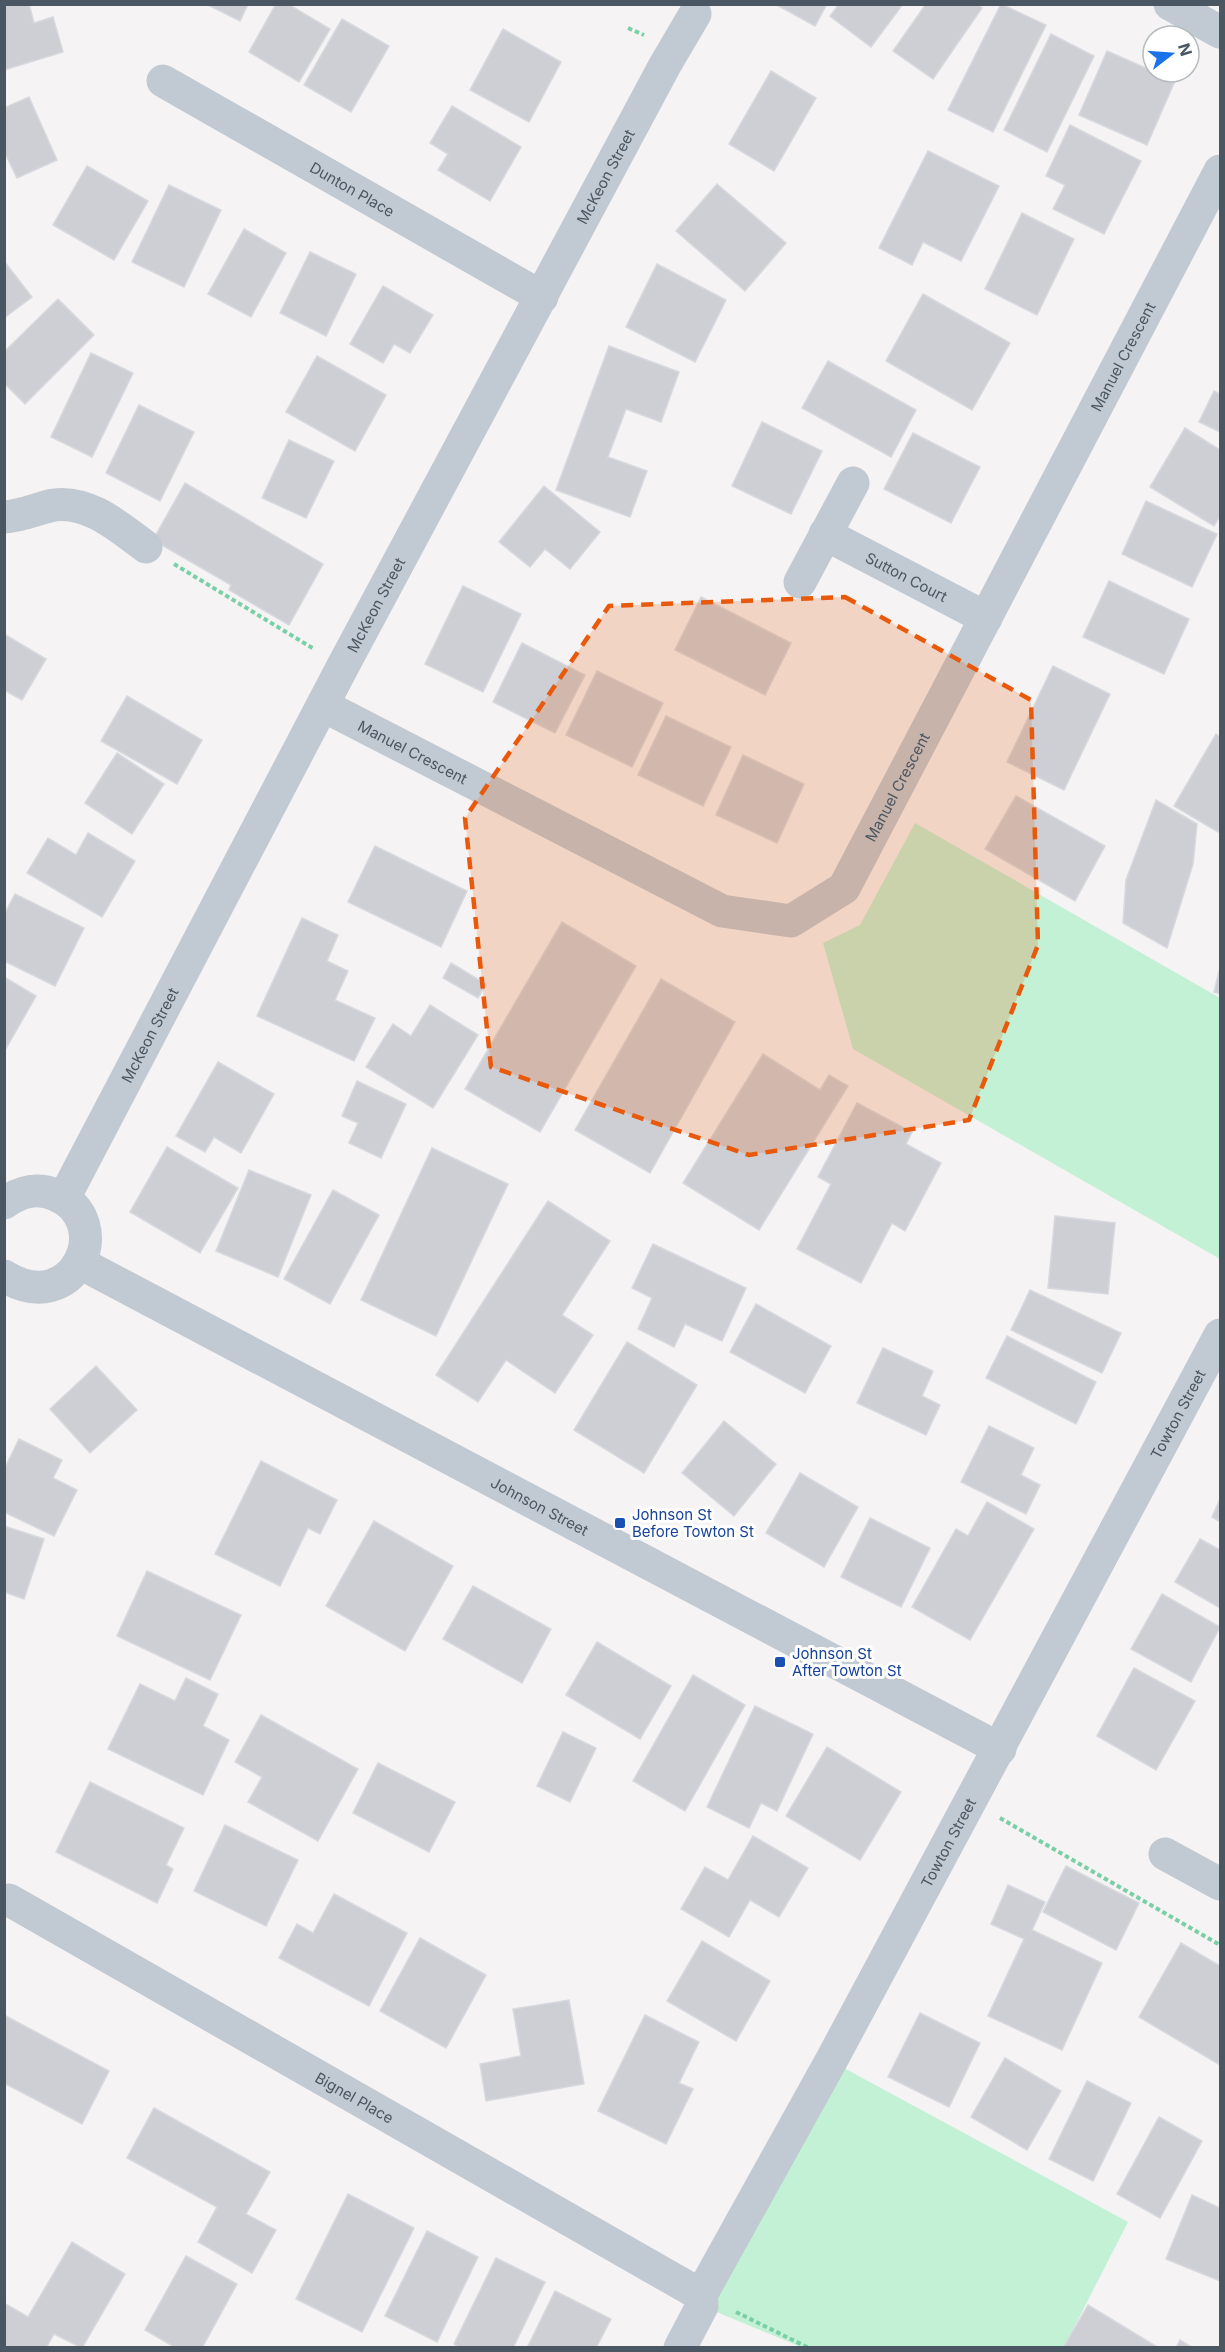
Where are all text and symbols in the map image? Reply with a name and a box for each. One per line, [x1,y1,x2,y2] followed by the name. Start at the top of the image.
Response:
[1141,24,1201,84] north arrow
[1174,41,1197,58] text: N
[572,126,638,227] street label: McKeon Street
[307,157,398,221] street label: Dunton Place
[1086,299,1159,414] street label: Manuel Crescent
[862,547,951,606] street label: Sutton Court
[343,554,409,656] street label: McKeon Street
[355,716,471,788] street label: Manuel Crescent
[861,729,933,845] street label: Manuel Crescent
[117,984,182,1086] street label: McKeon Street
[1146,1366,1209,1462] street label: Towton Street
[488,1472,592,1539] street label: Johnson Street
[632,1505,754,1541] place label: Johnson St Before Towton St
[613,1516,627,1530] marker: Johnson St Before Towton St
[792,1644,902,1680] place label: Johnson St After Towton St
[773,1655,787,1669] marker: Johnson St After Towton St
[916,1794,980,1891] street label: Towton Street
[312,2067,397,2127] street label: Bignel Place

